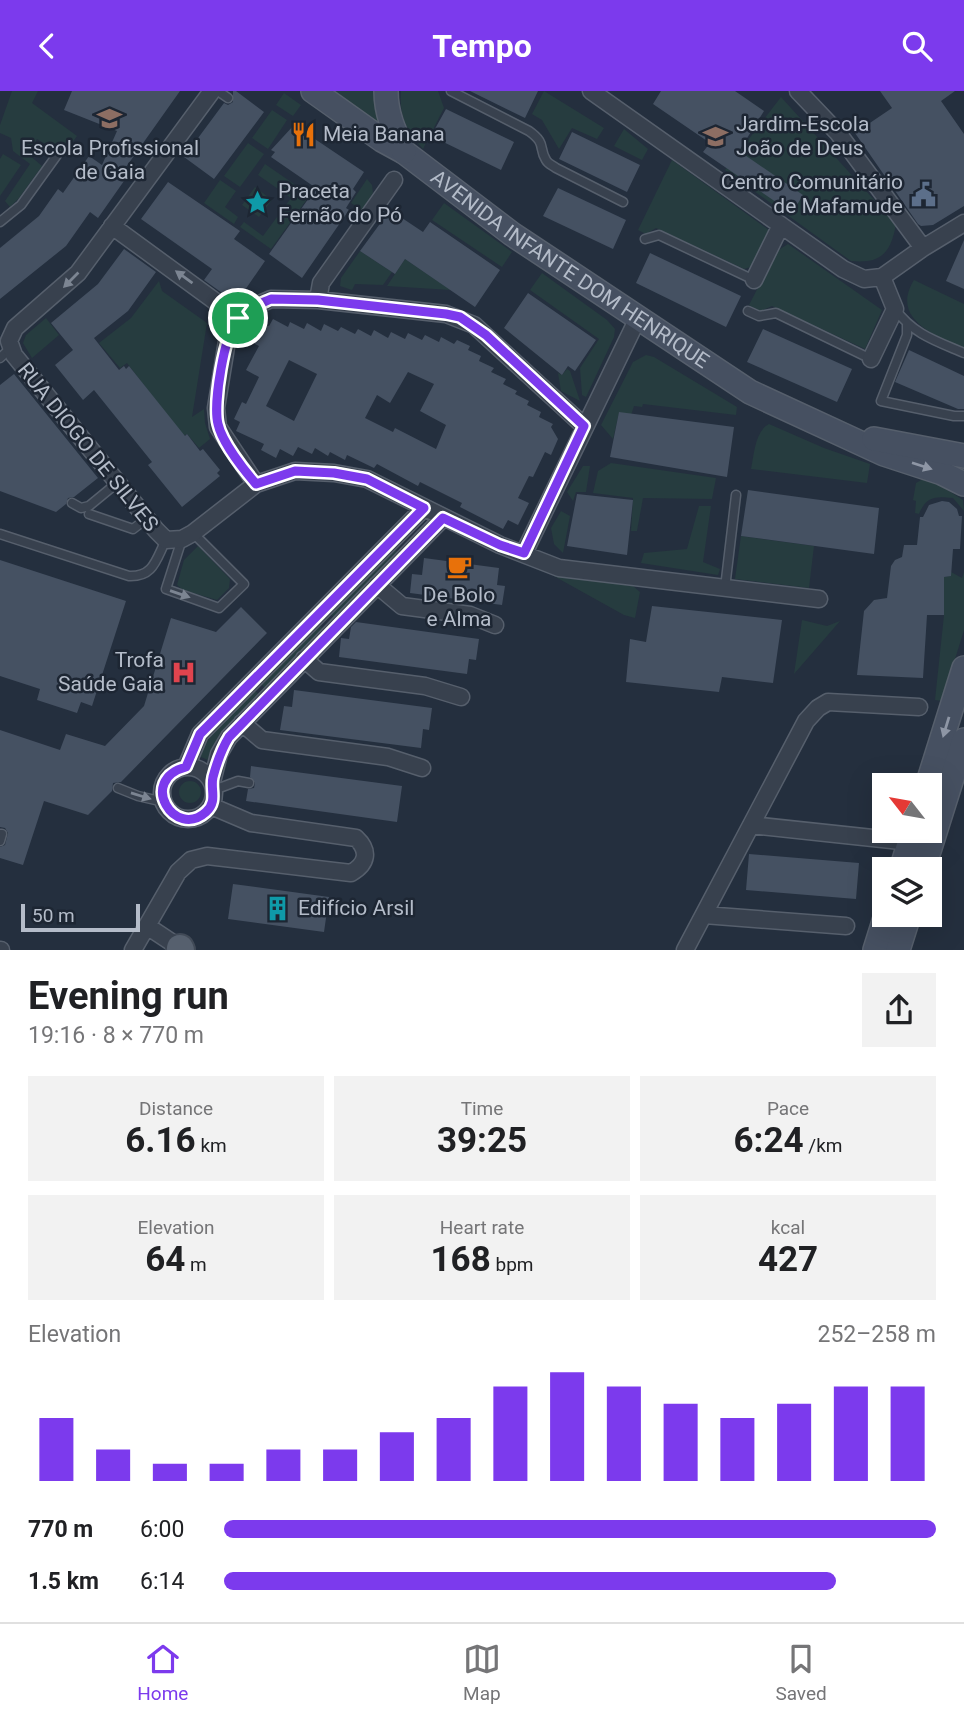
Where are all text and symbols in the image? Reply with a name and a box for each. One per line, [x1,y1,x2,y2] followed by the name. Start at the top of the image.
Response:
[28,27,66,65] icon: back
[432,27,532,65] text: Tempo
[898,27,936,65] icon: search
[96,105,124,133] school or university icon: Escola Profissional de Gaia
[736,112,869,160] place label: Jardim-Escola João de Deus
[289,120,317,148] restaurant icon: Meia Banana
[323,122,445,146] place label: Meia Banana
[702,122,730,150] school or university icon: Jardim-Escola João de Deus
[21,136,199,184] place label: Escola Profissional de Gaia
[426,165,714,373] street label: AVENIDA INFANTE DOM HENRIQUE
[721,170,903,218] place label: Centro Comunitário de Mafamude
[278,179,402,227] place label: Praceta Fernão do Pó
[909,180,937,208] public building icon: Centro Comunitário de Mafamude
[244,189,272,217] place icon: Praceta Fernão do Pó
[62,271,79,288] one-way arrow
[175,271,193,285] one-way arrow
[208,288,268,348] pin
[219,299,257,337] icon: arrive
[13,358,163,536] street label: RUA DIOGO DE SILVES
[912,462,933,472] one-way arrow
[445,552,473,580] cafe icon: De Bolo e Alma
[423,583,495,631] place label: De Bolo e Alma
[170,589,191,600] one-way arrow
[58,648,164,696] place label: Trofa Saúde Gaia
[170,658,198,686] hospital icon: Trofa Saúde Gaia
[940,716,950,737] one-way arrow
[872,773,942,843] north arrow
[872,773,942,927] map controls
[130,791,151,801] one-way arrow
[872,857,942,927] button: layers
[264,894,292,922] building icon: Edifício Arsil
[298,896,414,920] place label: Edifício Arsil
[21,901,140,933] scale bar
[32,904,75,927] text: 50 m
[862,973,936,1047] button: share
[28,974,229,1018] text: Evening run
[28,1022,204,1049] text: 19:16 · 8 × 770 m
[139,1097,213,1120] text: Distance
[461,1097,503,1120] text: Time
[767,1097,809,1120] text: Pace
[125,1120,196,1161] text: 6.16
[437,1120,527,1161] text: 39:25
[734,1120,804,1161] text: 6:24
[196,1134,227,1157] text: km
[804,1134,842,1157] text: /km
[138,1216,214,1239] text: Elevation
[440,1216,524,1239] text: Heart rate
[771,1216,805,1239] text: kcal
[145,1239,185,1280] text: 64
[431,1239,491,1280] text: 168
[758,1239,818,1280] text: 427
[185,1253,207,1276] text: m
[491,1253,533,1276] text: bpm
[28,1321,121,1348] text: Elevation
[817,1321,936,1348] text: 252–258 m
[28,1516,93,1543] text: 770 m
[140,1516,184,1543] text: 6:00
[28,1568,99,1595] text: 1.5 km
[140,1568,184,1595] text: 6:14
[137,1640,188,1705] tab: Home
[463,1640,501,1705] tab: Map
[775,1640,827,1705] tab: Saved

